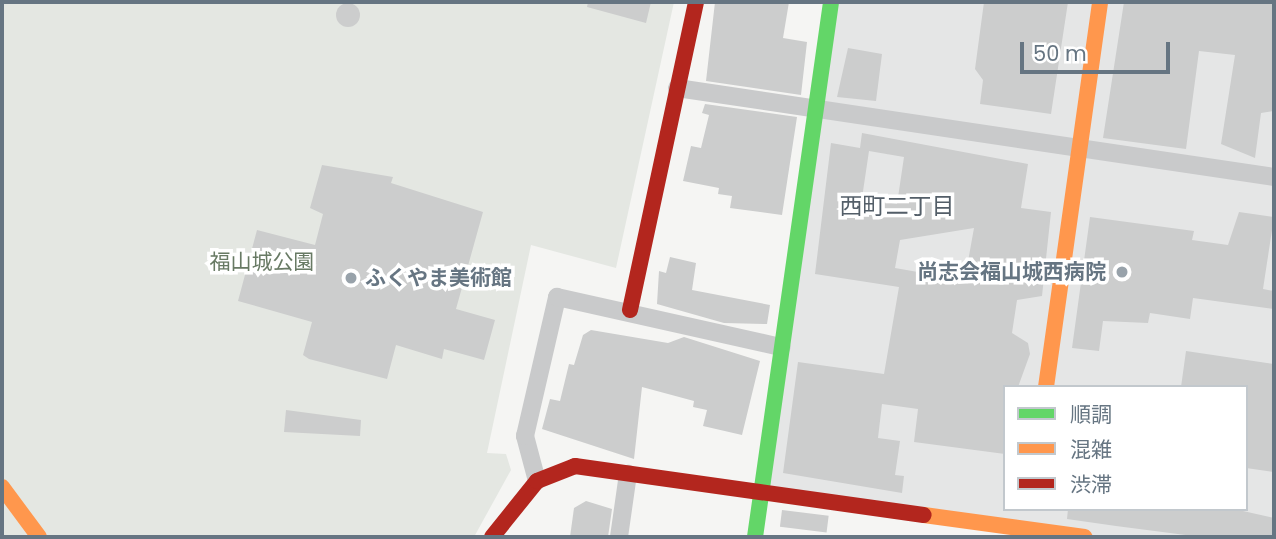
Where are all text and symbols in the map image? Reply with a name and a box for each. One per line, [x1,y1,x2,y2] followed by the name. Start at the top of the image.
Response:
[1024,28,1174,72] scale bar
[1033,39,1087,68] text: 50 m
[840,192,954,220] district label: 西町二丁目
[210,249,314,275] park label: 福山城公園
[917,259,1106,285] place label: 尚志会福山城西病院
[1112,262,1132,282] marker: 尚志会福山城西病院
[365,265,512,291] place label: ふくやま美術館
[343,270,359,286] marker: ふくやま美術館
[1003,385,1248,511] legend
[1070,400,1112,429] text: 順調
[1070,435,1112,464] text: 混雑
[1070,470,1112,499] text: 渋滞

